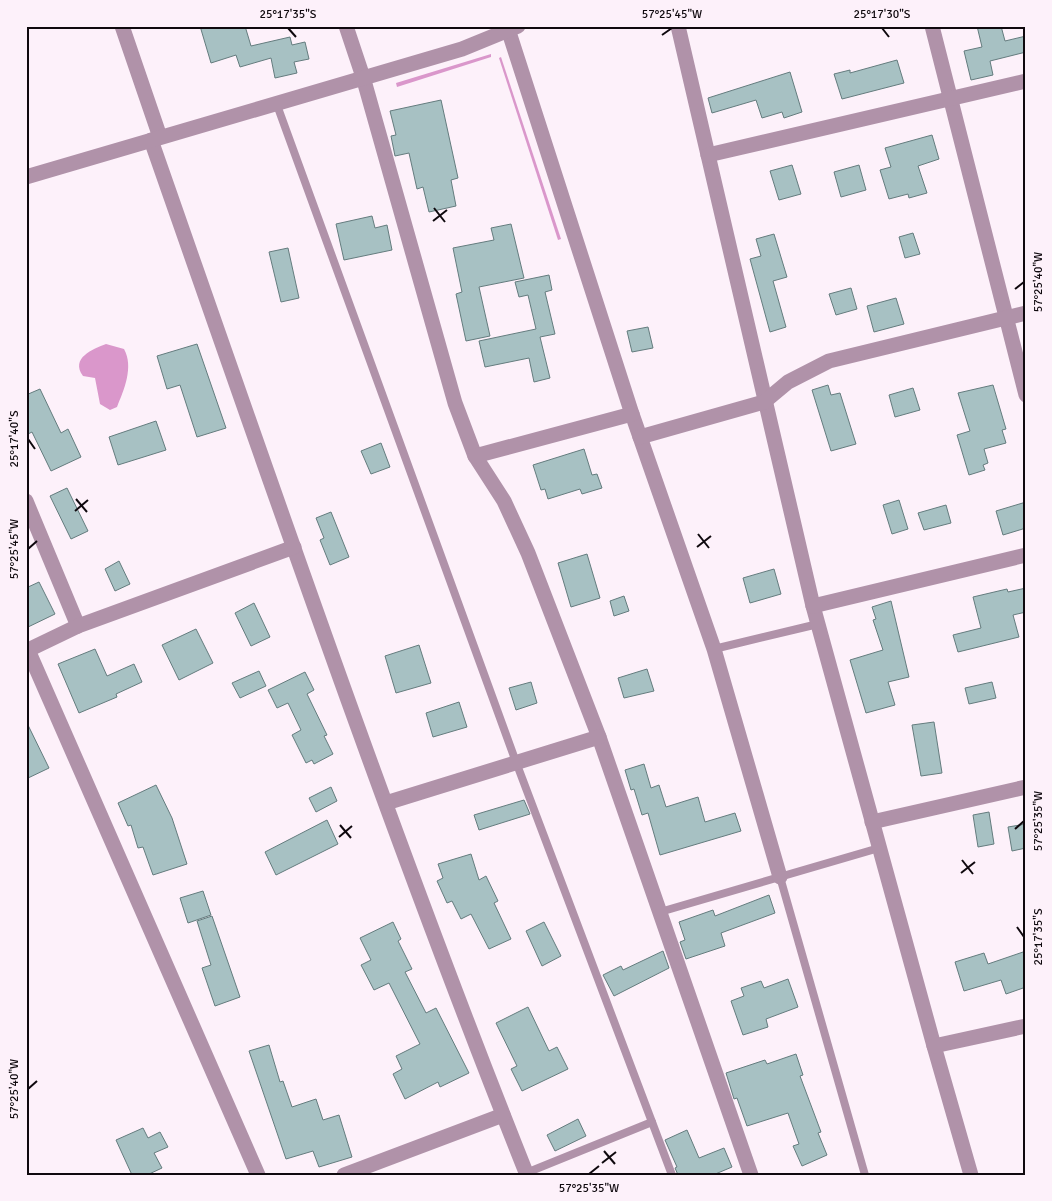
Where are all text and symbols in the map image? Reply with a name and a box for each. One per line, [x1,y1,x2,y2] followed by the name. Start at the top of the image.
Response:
[259,7,317,22] text: 25°17'35"S
[642,7,702,22] text: 57°25'45"W
[853,7,911,22] text: 25°17'30"S
[1031,252,1046,312] text: 57°25'40"W
[7,410,22,468] text: 25°17'40"S
[7,519,22,579] text: 57°25'45"W
[1031,791,1046,851] text: 57°25'35"W
[1031,908,1046,966] text: 25°17'35"S
[7,1059,22,1119] text: 57°25'40"W
[559,1181,619,1196] text: 57°25'35"W

